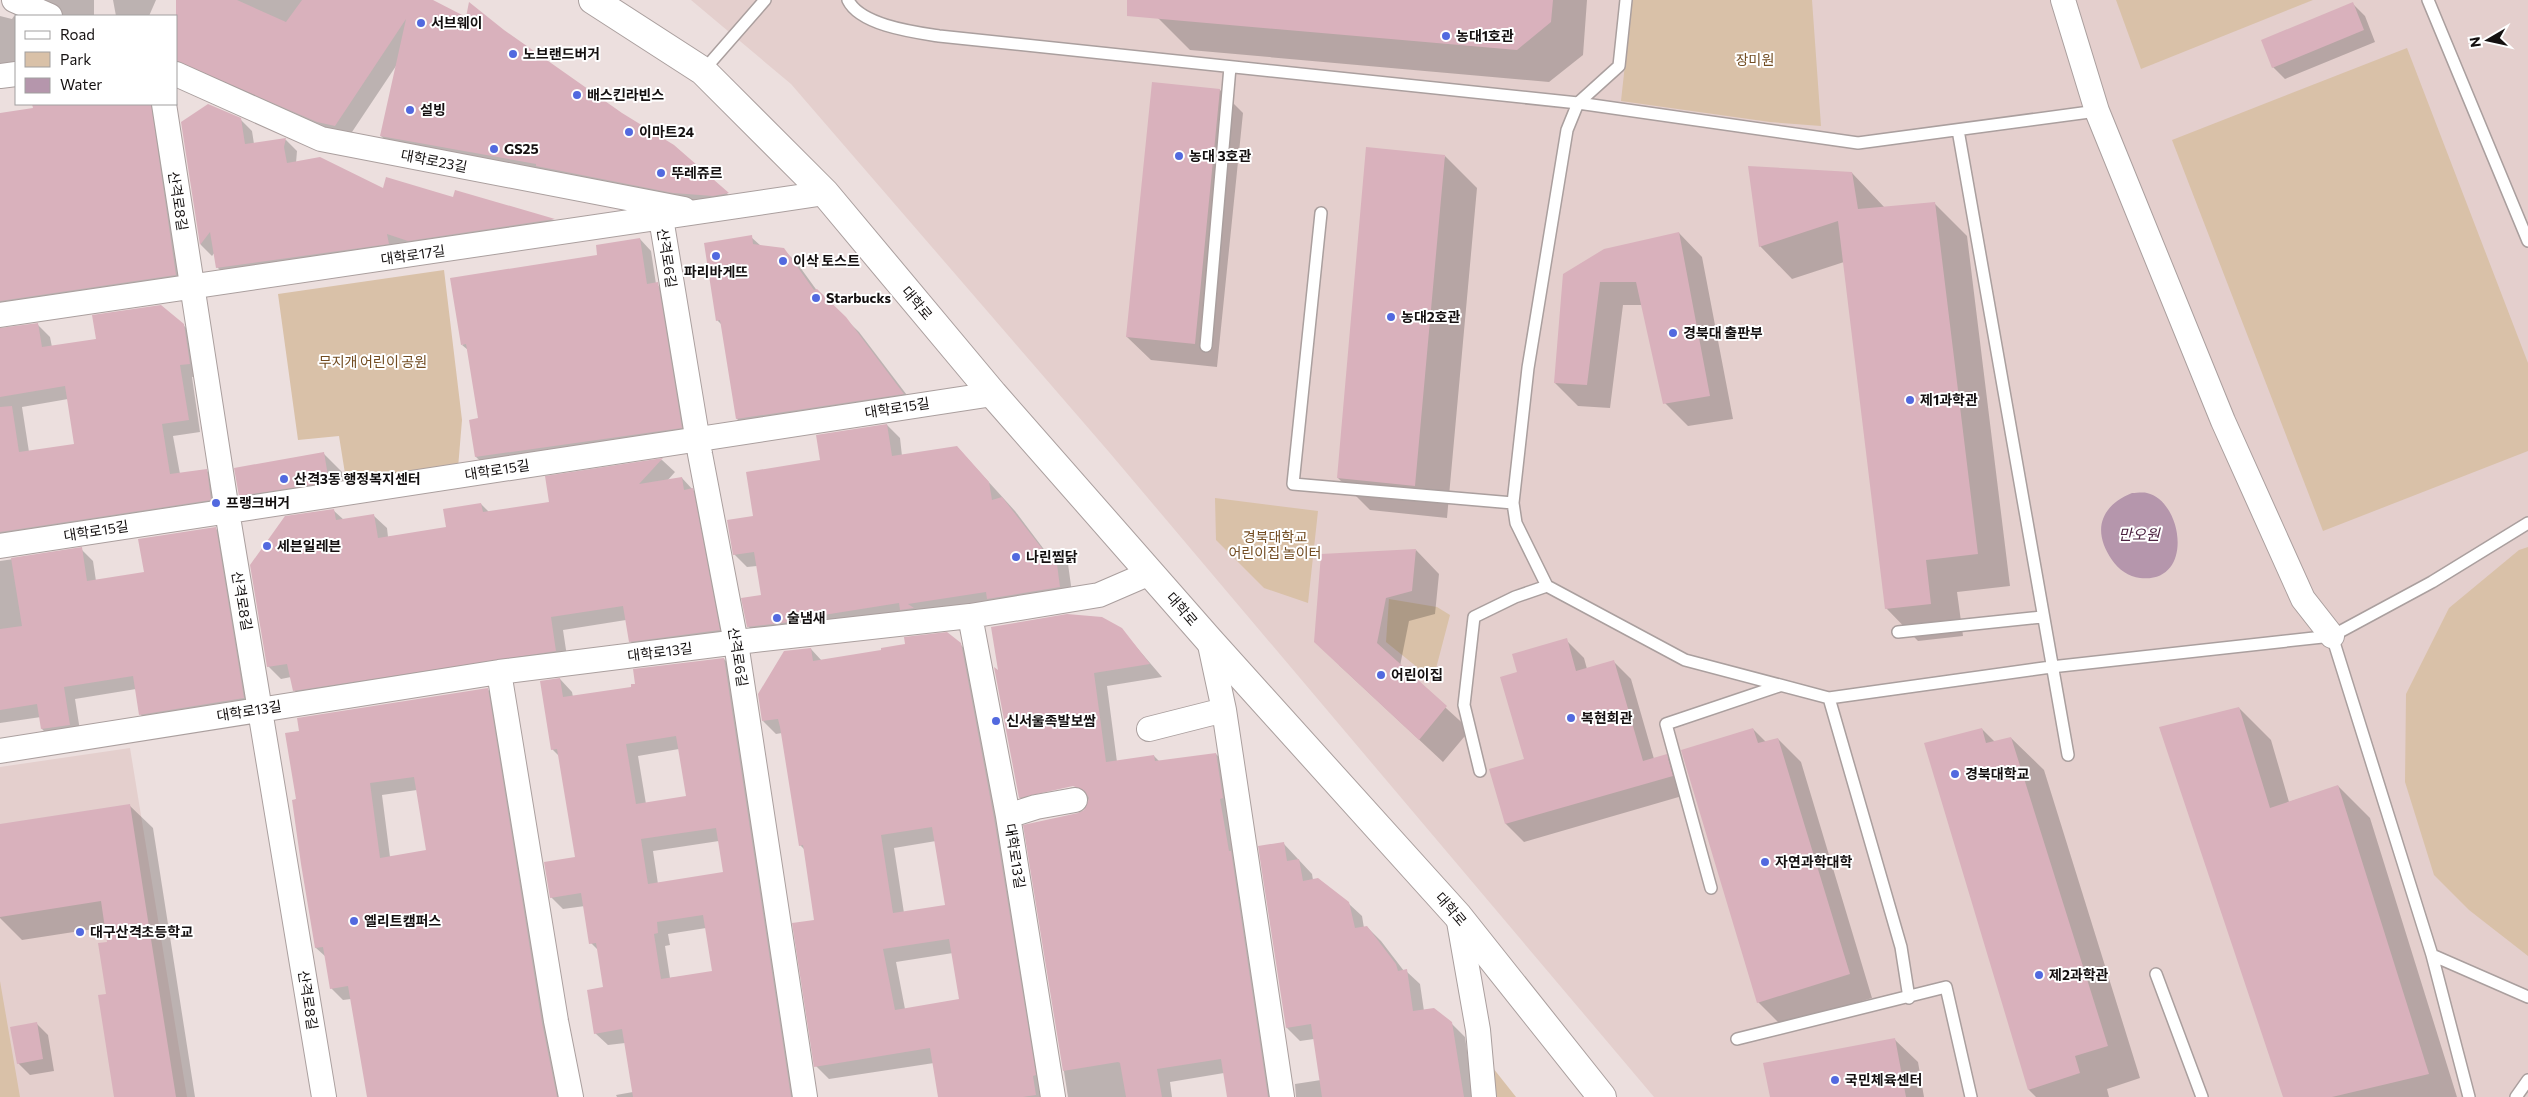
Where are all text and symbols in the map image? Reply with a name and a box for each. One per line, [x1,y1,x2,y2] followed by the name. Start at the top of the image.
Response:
[431,14,483,31] place label: 서브웨이
[15,15,178,105] legend
[2463,15,2513,65] north arrow
[415,17,427,29] marker: 서브웨이
[60,25,95,43] text: Road
[1456,27,1514,44] place label: 농대1호관
[1440,30,1452,42] marker: 농대1호관
[2465,36,2484,49] text: N
[523,45,600,62] place label: 노브랜드버거
[507,48,519,60] marker: 노브랜드버거
[60,50,91,68] text: Park
[1736,51,1774,68] park label: 장미원
[60,75,102,93] text: Water
[587,86,664,103] place label: 배스킨라빈스
[571,89,583,101] marker: 배스킨라빈스
[420,101,446,118] place label: 설빙
[404,104,416,116] marker: 설빙
[639,123,694,140] place label: 이마트24
[623,126,635,138] marker: 이마트24
[504,140,539,157] place label: GS25
[488,143,500,155] marker: GS25
[399,146,469,175] street label: 대학로23길
[1189,147,1251,164] place label: 농대 3호관
[1173,150,1185,162] marker: 농대 3호관
[671,164,723,181] place label: 뚜레쥬르
[655,167,667,179] marker: 뚜레쥬르
[165,170,192,232] street label: 산격로8길
[654,227,681,289] street label: 산격로6길
[380,242,446,267] street label: 대학로17길
[710,250,722,262] marker: 파리바게뜨
[793,252,860,269] place label: 이삭 토스트
[777,255,789,267] marker: 이삭 토스트
[684,263,748,280] place label: 파리바게뜨
[898,282,936,323] street label: 대학로
[826,289,891,306] place label: Starbucks
[810,292,822,304] marker: Starbucks
[1401,308,1461,325] place label: 농대2호관
[1385,311,1397,323] marker: 농대2호관
[1683,324,1763,341] place label: 경북대 출판부
[1667,327,1679,339] marker: 경북대 출판부
[319,353,427,370] park label: 무지개 어린이 공원
[1920,391,1978,408] place label: 제1과학관
[863,394,931,421] street label: 대학로15길
[1904,394,1916,406] marker: 제1과학관
[463,456,531,483] street label: 대학로15길
[294,470,421,487] place label: 산격3동 행정복지센터
[278,473,290,485] marker: 산격3동 행정복지센터
[226,494,290,511] place label: 프랭크버거
[210,497,222,509] marker: 프랭크버거
[62,517,130,544] street label: 대학로15길
[2118,525,2161,543] water label: 만오원
[1229,528,1321,561] park label: 경북대학교 어린이집 놀이터
[277,537,342,554] place label: 세븐일레븐
[261,540,273,552] marker: 세븐일레븐
[1026,548,1078,565] place label: 나린찜닭
[1010,551,1022,563] marker: 나린찜닭
[229,570,256,632] street label: 산격로8길
[1163,589,1202,629] street label: 대학로
[787,609,826,626] place label: 술냄새
[771,612,783,624] marker: 술냄새
[725,626,752,688] street label: 산격로6길
[626,639,693,664] street label: 대학로13길
[1391,666,1443,683] place label: 어린이집
[1375,669,1387,681] marker: 어린이집
[215,697,283,724] street label: 대학로13길
[1581,709,1633,726] place label: 복현회관
[1006,712,1096,729] place label: 신서울족발보쌈
[1565,712,1577,724] marker: 복현회관
[990,715,1002,727] marker: 신서울족발보쌈
[1965,765,2030,782] place label: 경북대학교
[1949,768,1961,780] marker: 경북대학교
[1002,822,1029,890] street label: 대학로13길
[1775,853,1852,870] place label: 자연과학대학
[1759,856,1771,868] marker: 자연과학대학
[1432,889,1471,929] street label: 대학로
[364,912,441,929] place label: 엘리트캠퍼스
[348,915,360,927] marker: 엘리트캠퍼스
[90,923,193,940] place label: 대구산격초등학교
[74,926,86,938] marker: 대구산격초등학교
[2049,966,2109,983] place label: 제2과학관
[295,969,322,1031] street label: 산격로8길
[2033,969,2045,981] marker: 제2과학관
[1845,1071,1922,1088] place label: 국민체육센터
[1829,1074,1841,1086] marker: 국민체육센터

